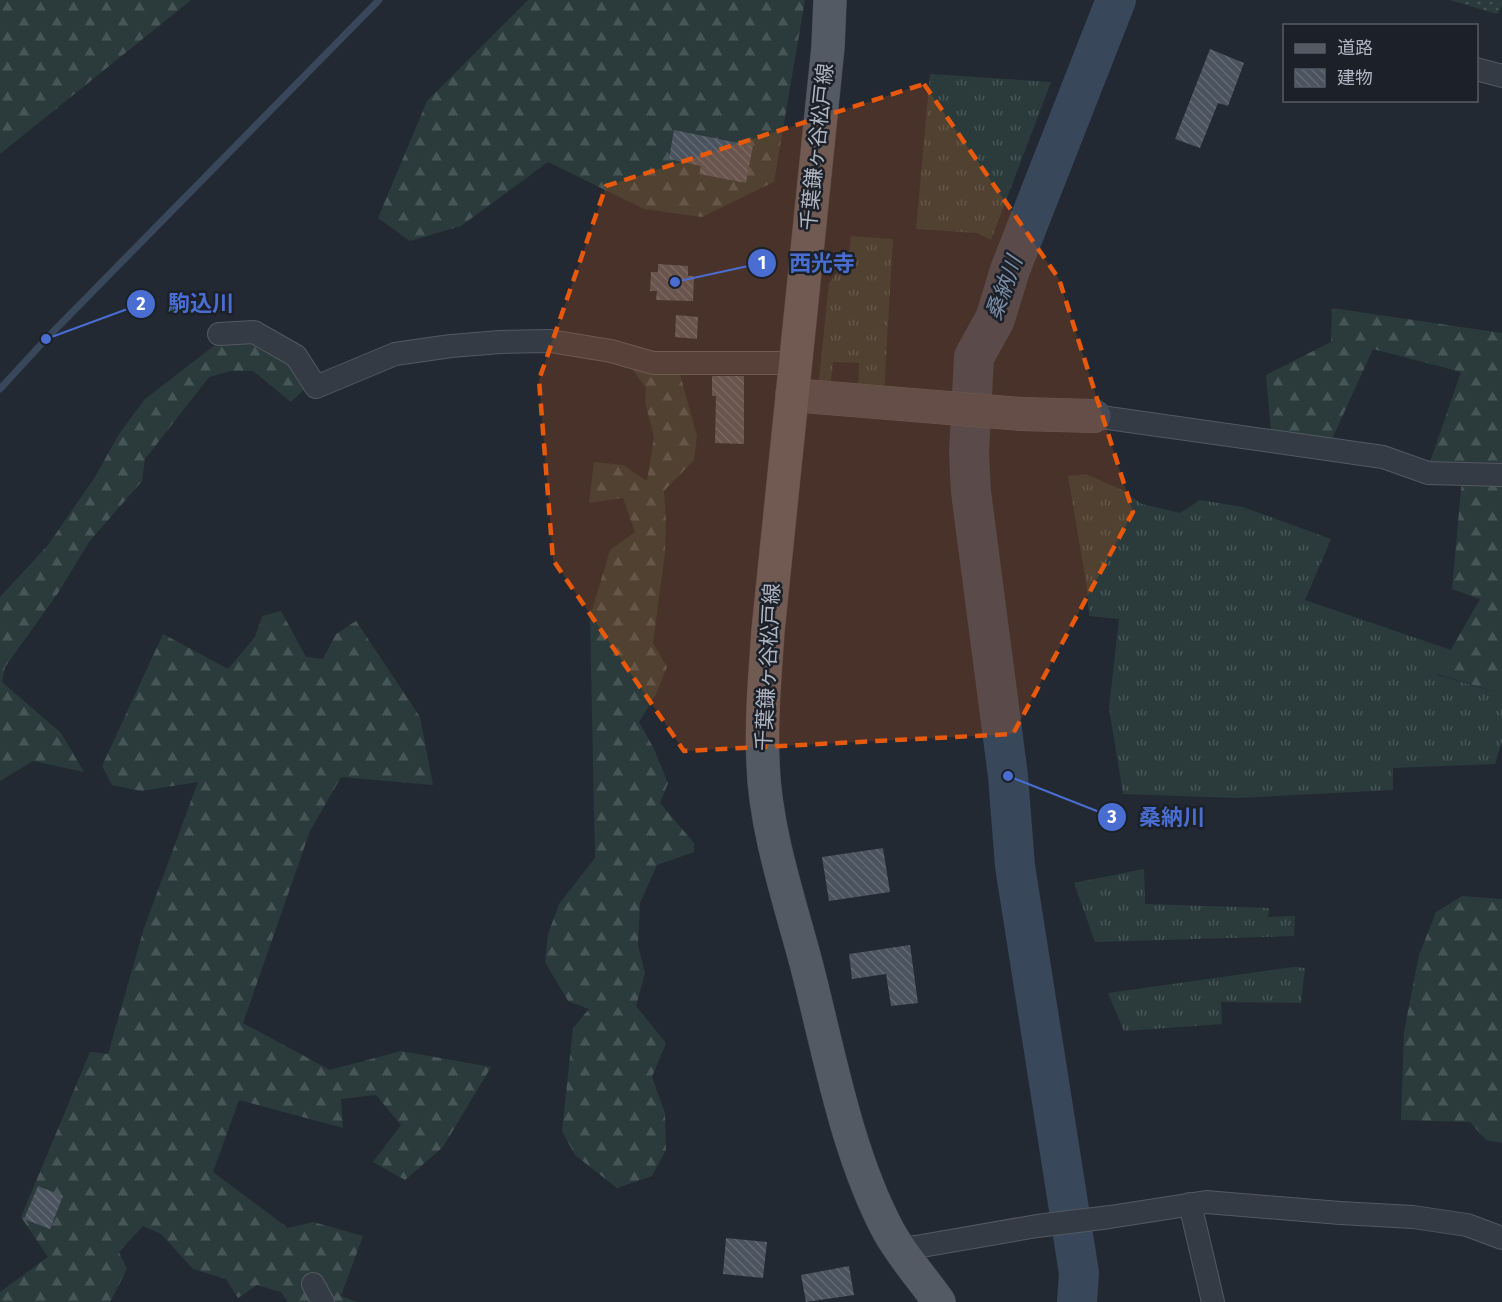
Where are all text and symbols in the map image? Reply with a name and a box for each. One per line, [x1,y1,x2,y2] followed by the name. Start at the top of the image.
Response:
[1283,24,1478,102] legend
[1337,37,1373,59] text: 道路
[795,62,839,232] street label: 千葉鎌ヶ谷松戸線
[1337,67,1373,89] text: 建物
[747,243,867,283] callout: 西光寺
[789,250,855,277] text: 西光寺
[980,251,1029,324] water label: 桑納川
[758,252,766,274] text: 1
[126,284,246,324] callout: 駒込川
[168,290,234,317] text: 駒込川
[136,293,146,315] text: 2
[751,582,785,752] street label: 千葉鎌ヶ谷松戸線
[1097,797,1217,837] callout: 桑納川
[1139,804,1205,831] text: 桑納川
[1106,806,1117,828] text: 3

